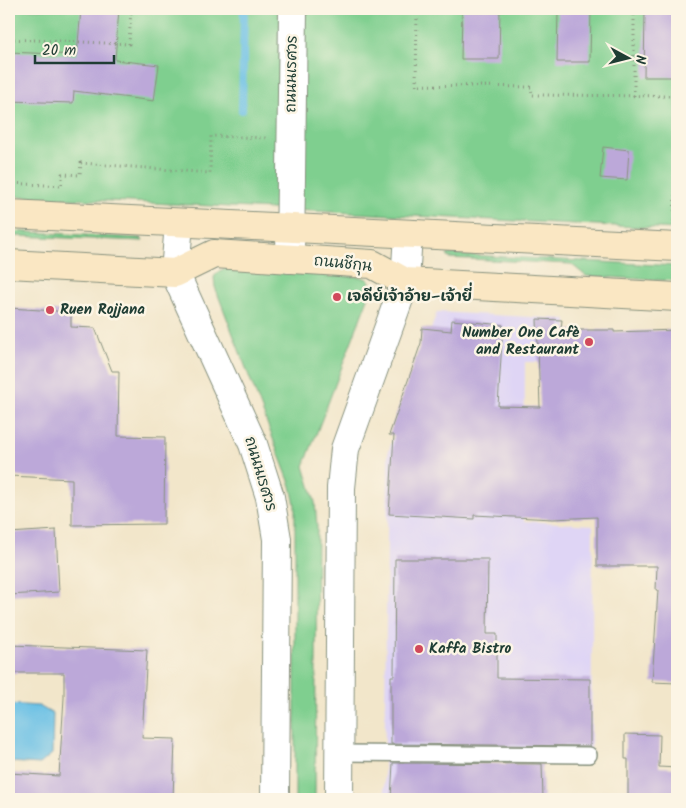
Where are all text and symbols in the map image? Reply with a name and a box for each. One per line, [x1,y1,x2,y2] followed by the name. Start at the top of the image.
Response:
[35,32,114,64] scale bar
[604,32,654,82] north arrow
[279,35,305,113] street label: ถนนนเรศวร
[42,39,76,63] text: 20 m
[628,54,651,65] text: N
[313,249,373,279] street label: ถนนชีกุน
[347,282,473,309] place label: เจดีย์เจ้าอ้าย–เจ้ายี่
[331,291,343,303] marker: เจดีย์เจ้าอ้าย–เจ้ายี่
[60,298,145,322] place label: Ruen Rojjana
[44,304,56,316] marker: Ruen Rojjana
[462,321,579,362] place label: Number One Cafè and Restaurant
[583,336,595,348] marker: Number One Cafè and Restaurant
[237,434,283,514] street label: ถนนนเรศวร
[429,637,512,661] place label: Kaffa Bistro
[413,643,425,655] marker: Kaffa Bistro

